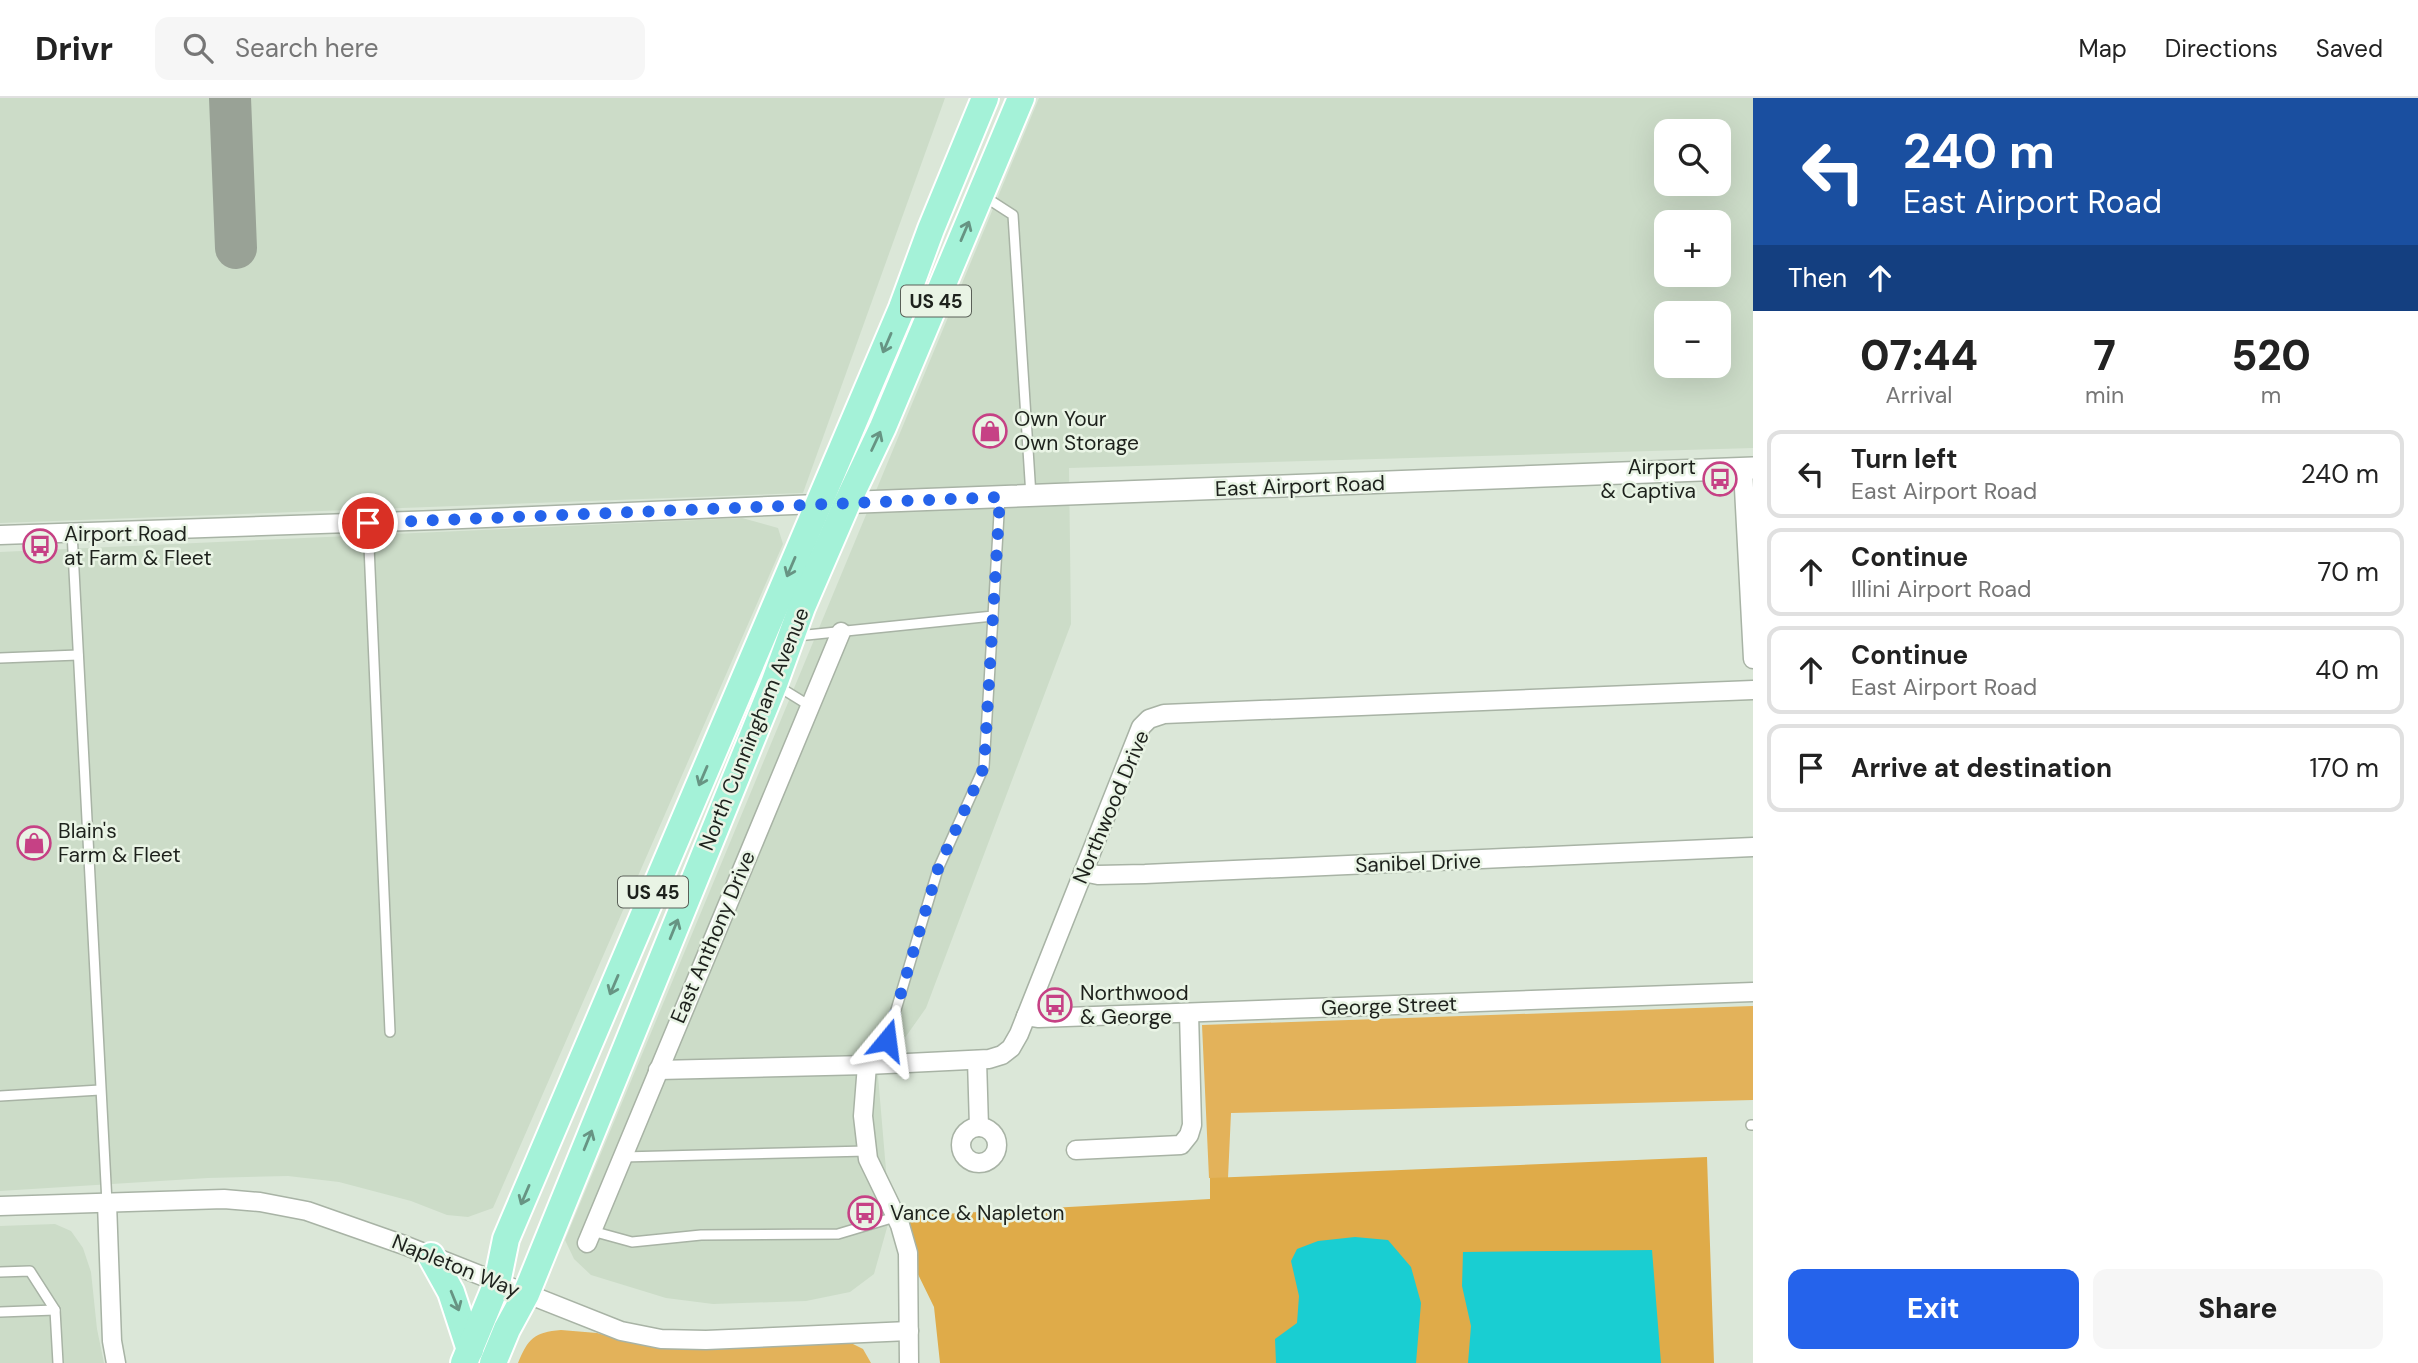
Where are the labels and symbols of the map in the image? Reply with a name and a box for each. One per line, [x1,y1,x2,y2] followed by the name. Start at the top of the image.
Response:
[959,221,972,243] one-way arrow
[901,286,971,316] road number: US 45
[879,332,892,354] one-way arrow
[1014,405,1139,457] place label: Own Your Own Storage
[971,412,1009,450] shop icon: Own Your Own Storage
[870,431,884,452] one-way arrow
[1601,453,1696,505] place label: Airport & Captiva
[1701,460,1739,498] bus stop icon: Airport & Captiva
[1215,469,1385,503] street label: East Airport Road
[338,493,398,553] pin
[64,520,212,572] place label: Airport Road at Farm & Fleet
[21,527,59,565] bus stop icon: Airport Road at Farm & Fleet
[784,555,797,577] one-way arrow
[692,603,816,855] street label: North Cunningham Avenue
[1066,726,1156,888] street label: Northwood Drive
[695,765,708,786] one-way arrow
[58,817,181,869] place label: Blain's Farm & Fleet
[15,824,53,862] shop icon: Blain's Farm & Fleet
[664,846,762,1027] street label: East Anthony Drive
[1355,847,1481,879] street label: Sanibel Drive
[618,876,688,908] road number: US 45
[669,919,682,941] one-way arrow
[606,974,619,996] one-way arrow
[1080,979,1189,1031] place label: Northwood & George
[1036,986,1074,1024] bus stop icon: Northwood & George
[1320,990,1458,1022] street label: George Street
[850,1003,924,1077] position arrow
[583,1130,596,1152] one-way arrow
[518,1184,531,1205] one-way arrow
[846,1194,884,1232] bus stop icon: Vance & Napleton
[890,1199,1065,1227] place label: Vance & Napleton
[388,1228,524,1304] street label: Napleton Way
[449,1290,462,1311] one-way arrow

